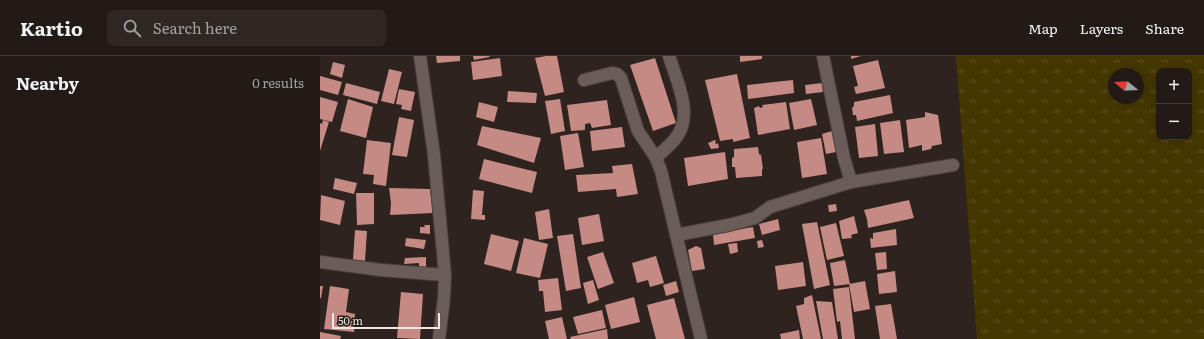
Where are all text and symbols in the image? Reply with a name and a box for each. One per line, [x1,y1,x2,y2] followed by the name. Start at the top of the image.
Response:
[107,10,387,46] search box
[20,14,83,42] text: Kartio
[153,16,237,39] text: Search here
[121,17,143,39] icon: search
[1028,18,1058,38] text: Map
[1080,18,1123,38] text: Layers
[1145,18,1184,38] text: Share
[1108,68,1144,104] north arrow
[1156,68,1192,140] map controls
[1156,68,1192,104] button: +
[16,70,79,95] text: Nearby
[252,73,304,92] text: 0 results
[1156,104,1192,140] button: −
[332,311,440,330] scale bar
[338,312,363,328] text: 50 m

